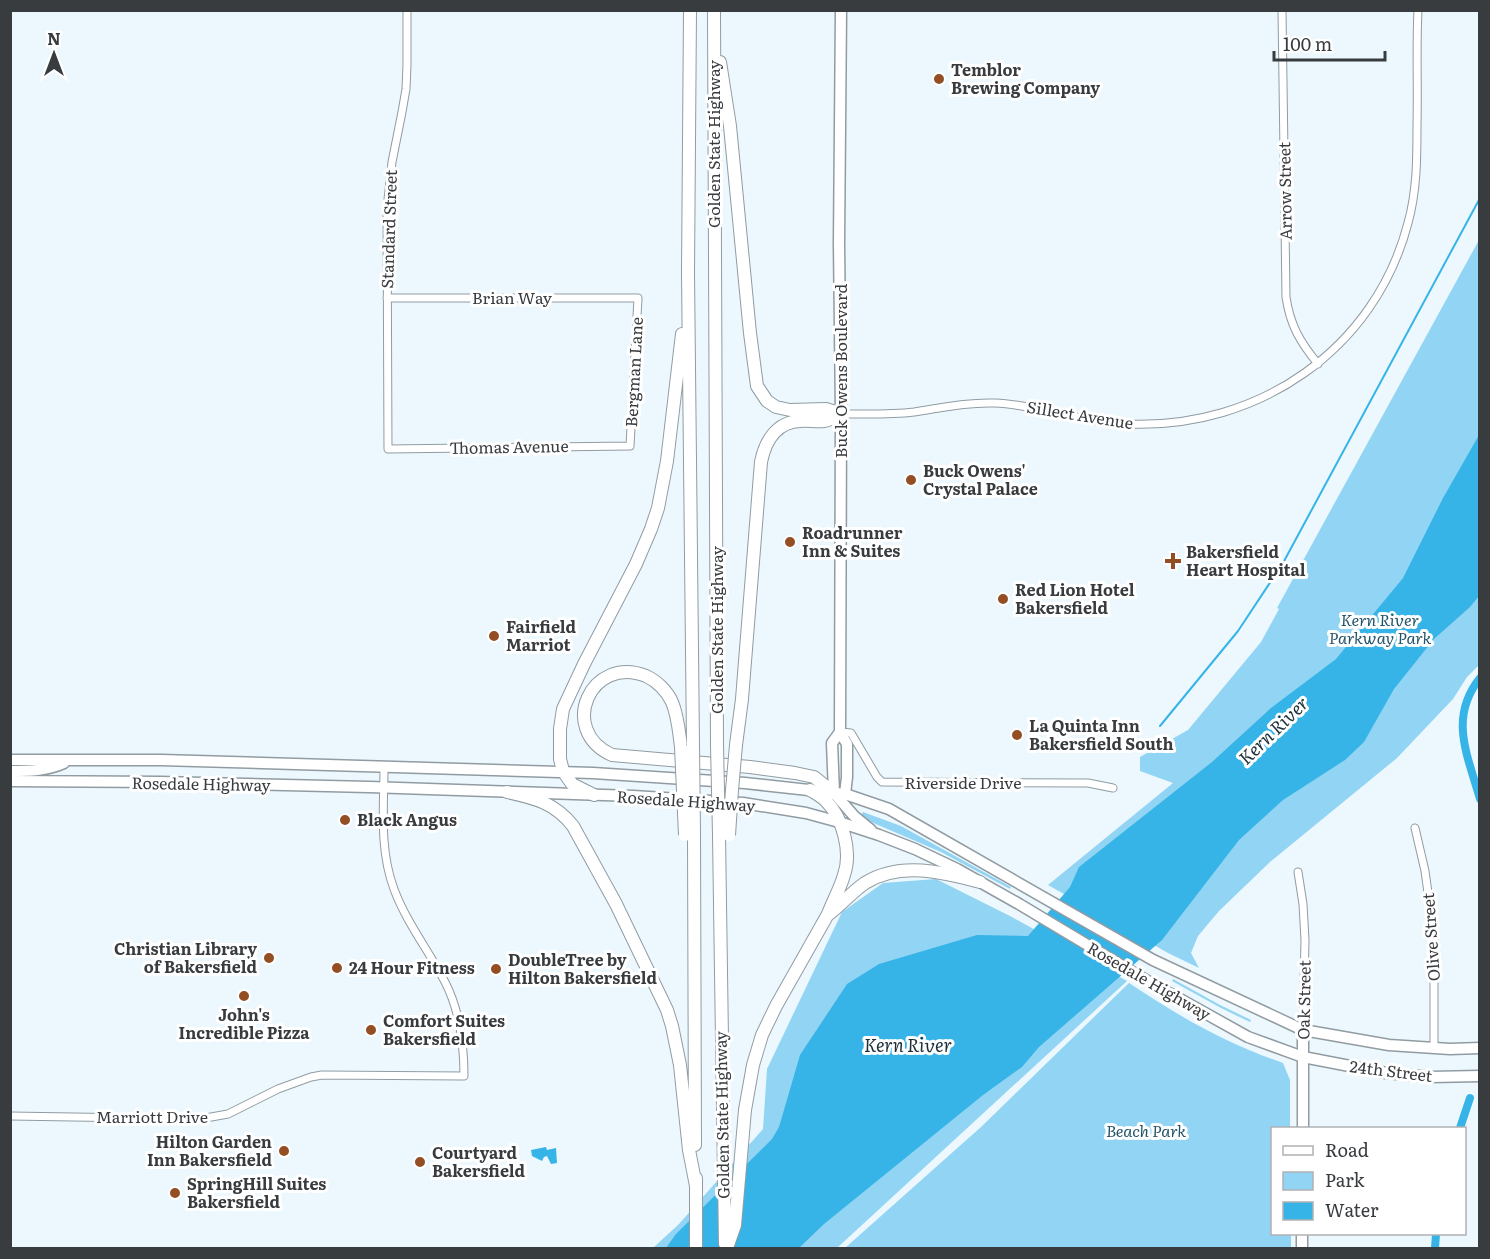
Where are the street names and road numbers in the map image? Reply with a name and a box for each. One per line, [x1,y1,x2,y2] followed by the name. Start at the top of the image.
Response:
[701,59,725,228] street label: Golden State Highway
[1271,141,1297,240] street label: Arrow Street
[374,168,402,289] street label: Standard Street
[828,284,852,458] street label: Buck Owens Boulevard
[472,285,553,309] street label: Brian Way
[618,316,648,428] street label: Bergman Lane
[1025,394,1135,434] street label: Sillect Avenue
[449,433,569,459] street label: Thomas Avenue
[704,545,728,714] street label: Golden State Highway
[131,770,271,796] street label: Rosedale Highway
[905,770,1021,794] street label: Riverside Drive
[616,783,757,817] street label: Rosedale Highway
[1415,892,1445,982] street label: Olive Street
[1083,935,1216,1026] street label: Rosedale Highway
[1290,959,1316,1040] street label: Oak Street
[708,1030,734,1199] street label: Golden State Highway
[1348,1053,1434,1087] street label: 24th Street
[96,1104,208,1128] street label: Marriott Drive

